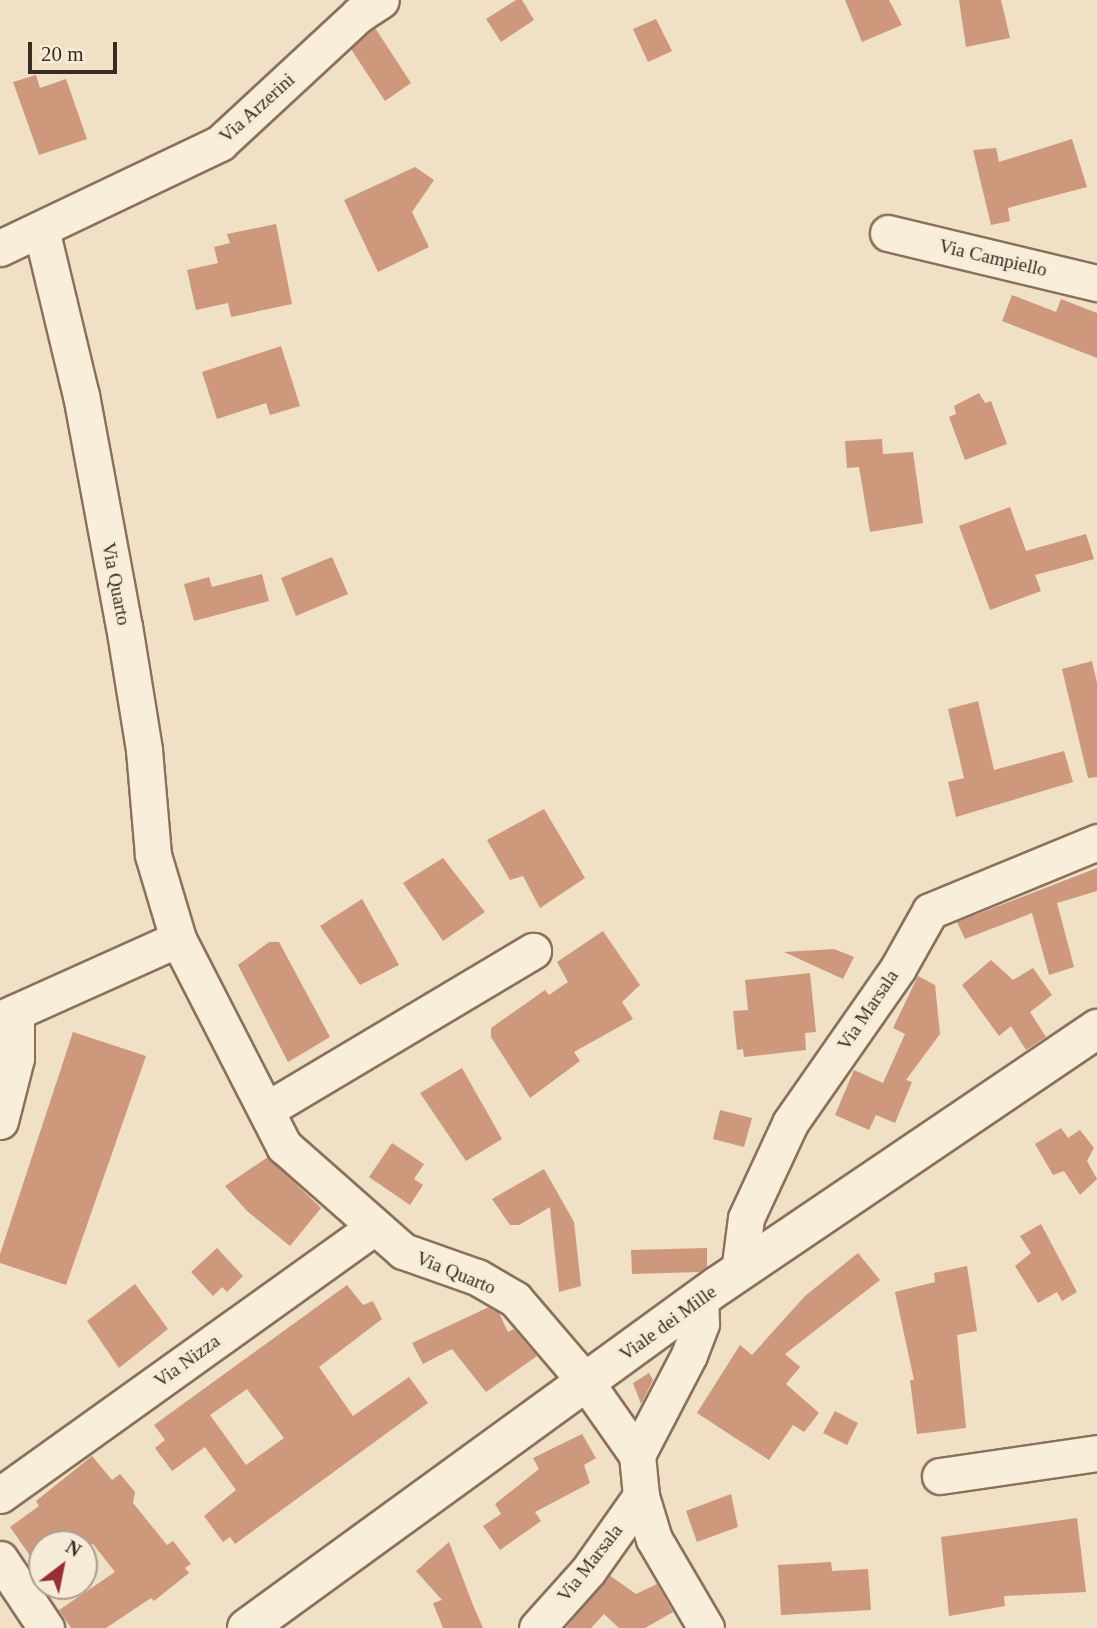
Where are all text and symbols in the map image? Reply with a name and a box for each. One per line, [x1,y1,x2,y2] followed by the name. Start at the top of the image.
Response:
[32,28,121,72] scale bar
[41,42,84,66] text: 20 m
[214,68,300,148] street label: Via Arzerini
[937,234,1049,282] street label: Via Campiello
[97,541,135,627] street label: Via Quarto
[833,965,903,1055] street label: Via Marsala
[413,1247,499,1299] street label: Via Quarto
[615,1280,721,1366] street label: Viale dei Mille
[150,1330,224,1392] street label: Via Nizza
[553,1520,627,1606] street label: Via Marsala
[28,1530,98,1600] north arrow
[62,1536,85,1561] text: N

